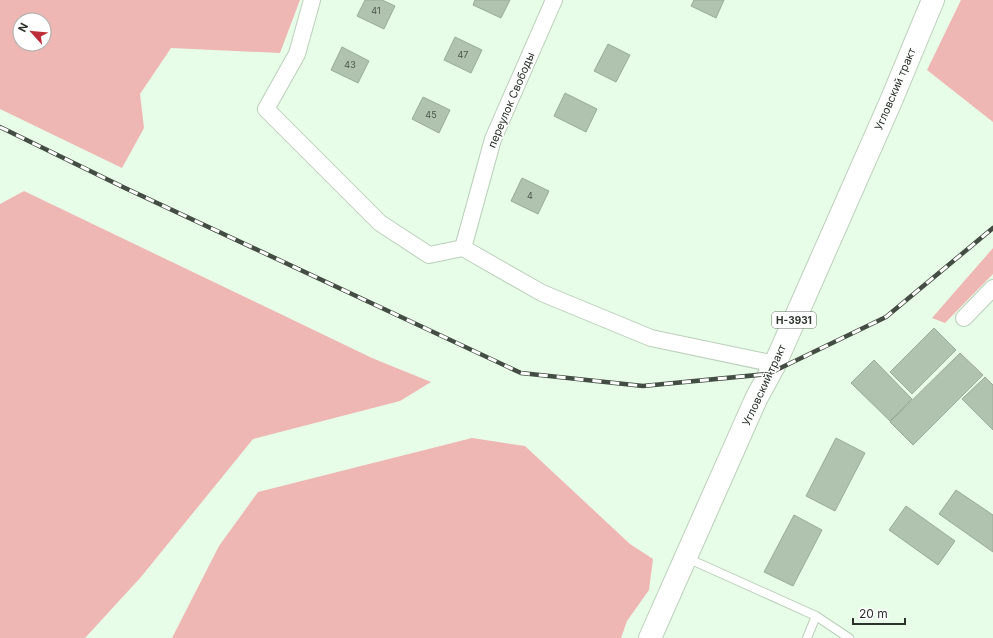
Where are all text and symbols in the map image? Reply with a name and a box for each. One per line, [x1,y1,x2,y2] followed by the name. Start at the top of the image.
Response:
[371,5,381,16] house number: 41
[12,12,52,52] north arrow
[15,21,31,34] text: N
[871,45,919,132] street label: Угловский тракт
[458,49,468,60] house number: 47
[485,50,537,150] street label: переулок Свободы
[344,59,356,70] house number: 43
[425,109,437,120] house number: 45
[527,190,533,201] house number: 4
[772,312,816,328] road number: Н-3931
[739,341,789,428] street label: Угловский тракт
[853,600,905,626] scale bar
[859,606,888,621] text: 20 m

